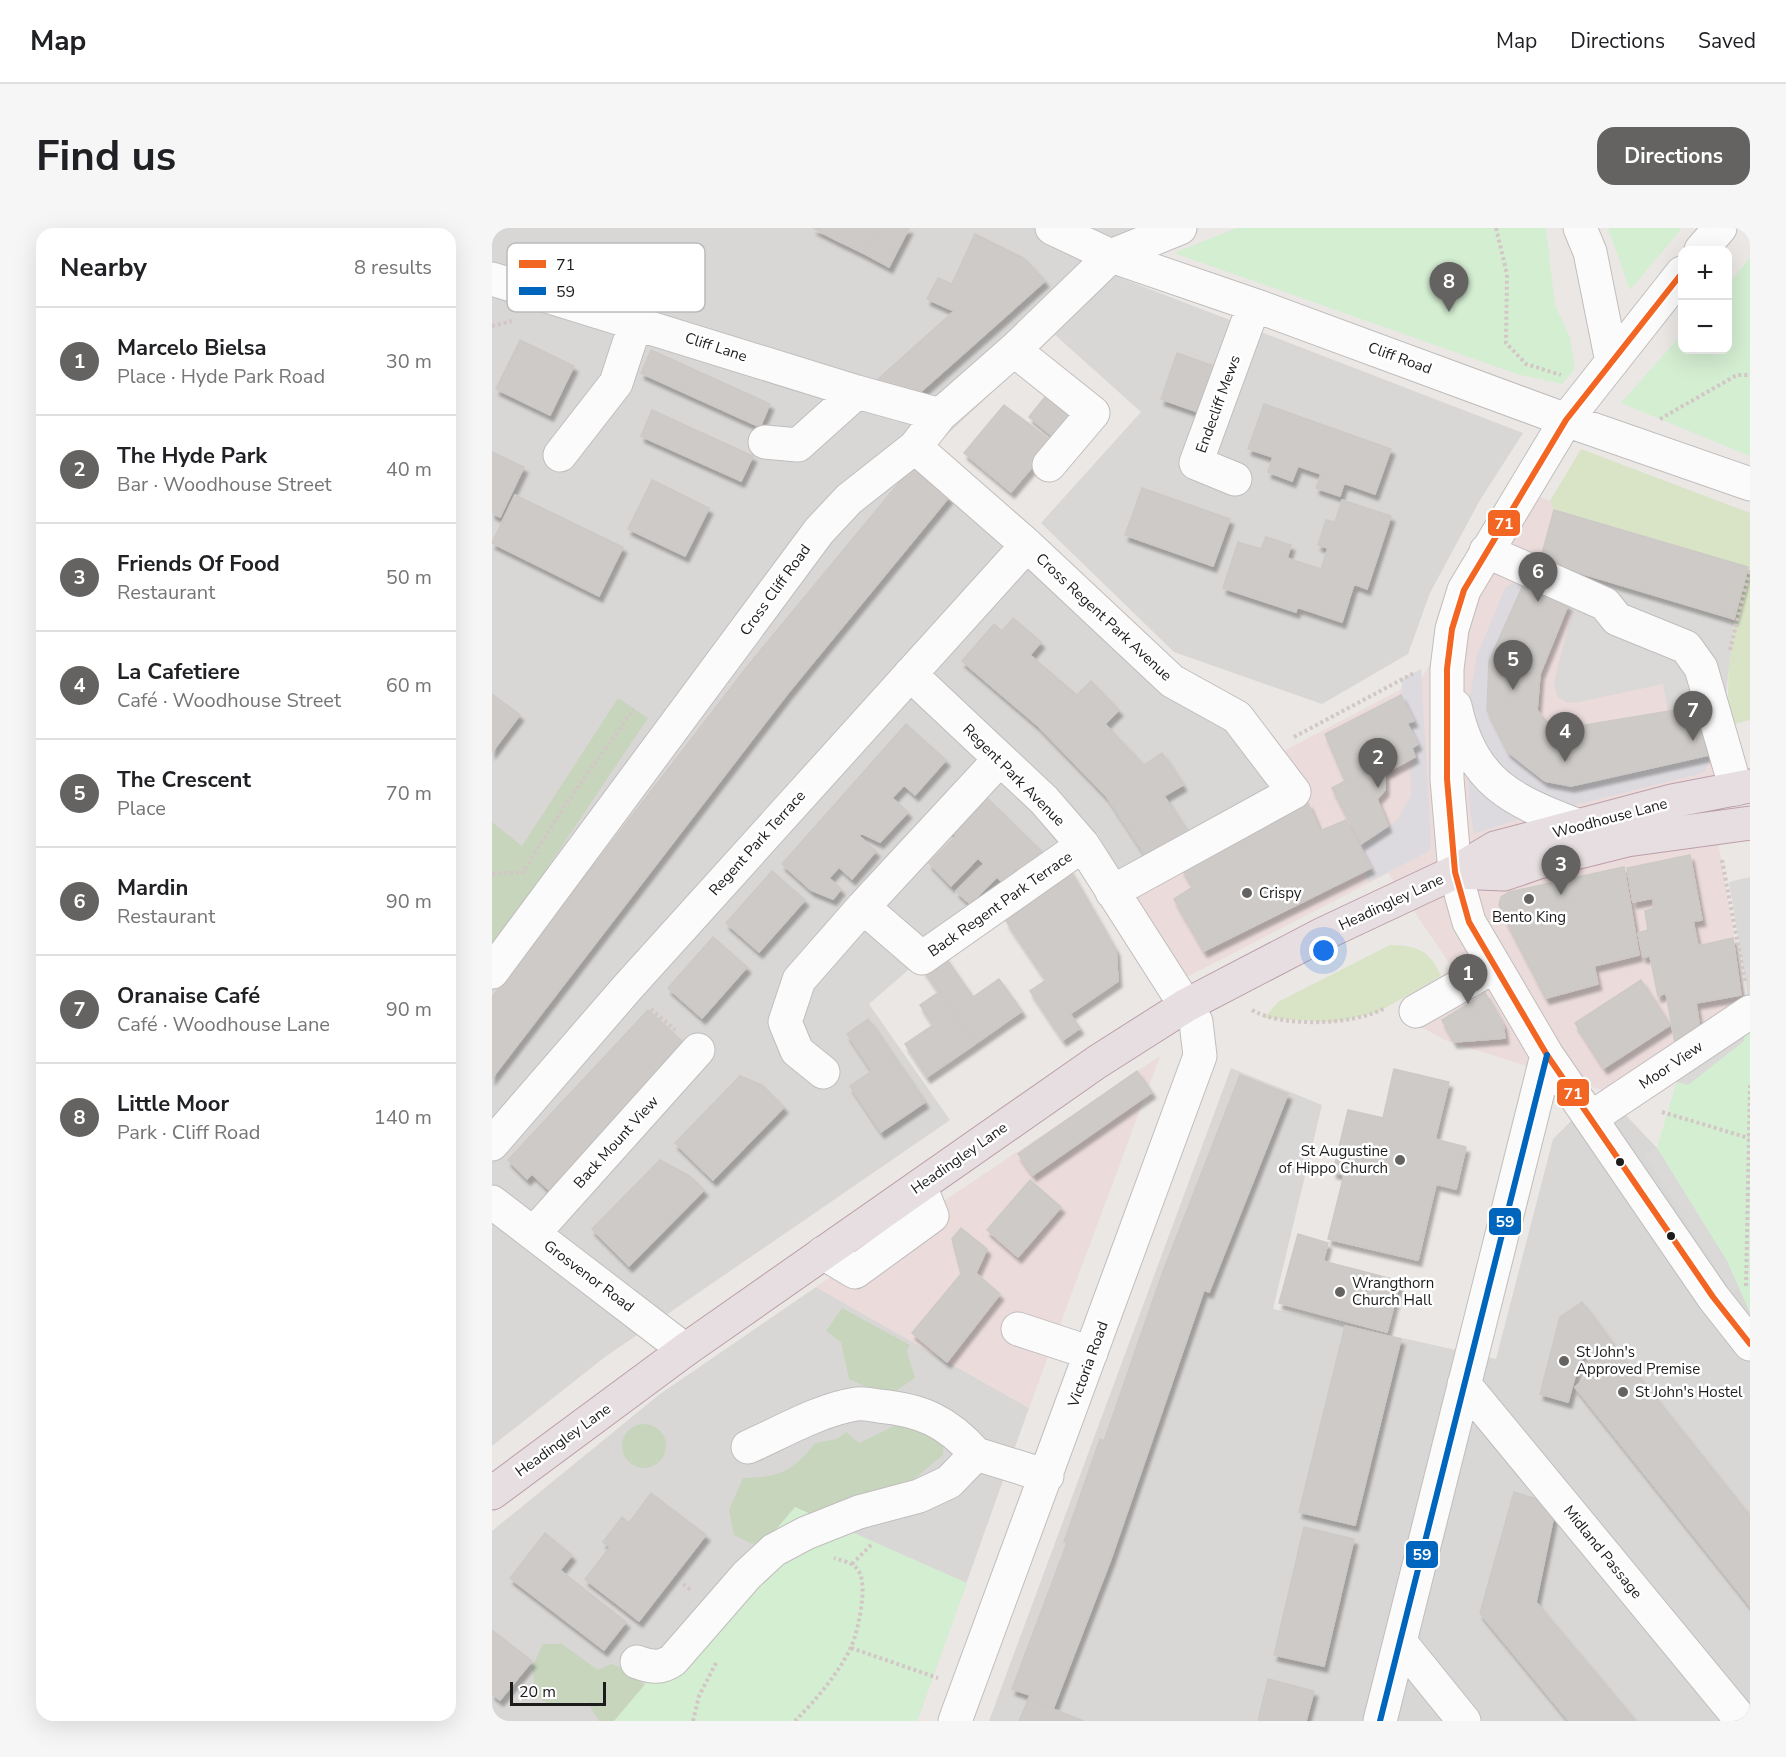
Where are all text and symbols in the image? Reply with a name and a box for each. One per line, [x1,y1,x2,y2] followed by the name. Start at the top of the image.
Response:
[30,22,86,60] text: Map
[1496,27,1537,55] text: Map
[1570,27,1665,55] text: Directions
[1698,27,1756,55] text: Saved
[1597,127,1750,185] button: Directions
[36,128,176,185] text: Find us
[507,243,705,312] legend
[1678,246,1732,354] map controls
[1678,246,1732,300] button: +
[60,250,147,285] text: Nearby
[354,254,432,281] text: 8 results
[556,254,575,276] text: 71
[1430,262,1468,312] pin: 8
[556,281,575,303] text: 59
[1678,300,1732,354] button: −
[682,328,750,366] street label: Cliff Lane
[117,333,267,363] text: Marcelo Bielsa
[1365,337,1435,379] street label: Cliff Road
[74,348,86,375] text: 1
[386,348,432,375] text: 30 m
[1191,352,1245,456] street label: Endecliff Mews
[117,363,325,390] text: Place · Hyde Park Road
[117,441,267,471] text: The Hyde Park
[74,456,86,483] text: 2
[386,456,432,483] text: 40 m
[117,471,332,498] text: Bar · Woodhouse Street
[1487,509,1521,537] line badge: 71
[1494,513,1514,535] text: 71
[735,540,815,640] street label: Cross Cliff Road
[117,549,280,579] text: Friends Of Food
[1032,549,1176,685] street label: Cross Regent Park Avenue
[1518,552,1558,602] pin: 6
[74,564,86,591] text: 3
[386,564,432,591] text: 50 m
[117,579,215,606] text: Restaurant
[1494,640,1532,690] pin: 5
[117,657,240,687] text: La Cafetiere
[74,672,86,699] text: 4
[386,672,432,699] text: 60 m
[117,687,341,714] text: Café · Woodhouse Street
[1674,692,1712,741] pin: 7
[1546,712,1584,762] pin: 4
[958,719,1070,831] street label: Regent Park Avenue
[1358,738,1398,788] pin: 2
[117,765,251,795] text: The Crescent
[74,780,86,807] text: 5
[386,780,432,807] text: 70 m
[704,786,810,900] street label: Regent Park Terrace
[1550,793,1670,843] street label: Woodhouse Lane
[117,795,166,822] text: Place
[1542,846,1580,895] pin: 3
[924,847,1076,961] street label: Back Regent Park Terrace
[1335,869,1447,935] street label: Headingley Lane
[117,873,188,903] text: Mardin
[1259,883,1302,903] place label: Crispy
[1240,886,1254,900] marker: Crispy
[74,888,86,915] text: 6
[386,888,432,915] text: 90 m
[1522,892,1536,906] marker: Bento King
[117,903,215,930] text: Restaurant
[1492,907,1566,927] place label: Bento King
[1309,936,1338,965] your location
[1448,954,1488,1004] pin: 1
[117,981,260,1011] text: Oranaise Café
[74,996,86,1023] text: 7
[386,996,432,1023] text: 90 m
[117,1011,330,1038] text: Café · Woodhouse Lane
[1635,1036,1707,1094] street label: Moor View
[1556,1078,1590,1107] line badge: 71
[1563,1083,1583,1105] text: 71
[117,1089,229,1119] text: Little Moor
[569,1091,663,1193] street label: Back Mount View
[74,1104,86,1131] text: 8
[374,1104,432,1131] text: 140 m
[907,1117,1011,1199] street label: Headingley Lane
[117,1119,260,1146] text: Park · Cliff Road
[1279,1141,1388,1178] place label: St Augustine of Hippo Church
[1393,1153,1407,1167] marker: St Augustine of Hippo Church
[1614,1156,1626,1168] unlabelled marker
[1488,1207,1522,1236] line badge: 59
[1495,1211,1515,1233] text: 59
[1665,1230,1677,1242] unlabelled marker
[540,1235,638,1317] street label: Grosvenor Road
[1352,1273,1434,1310] place label: Wrangthorn Church Hall
[1333,1285,1347,1299] marker: Wrangthorn Church Hall
[1063,1318,1113,1411] street label: Victoria Road
[1576,1342,1700,1379] place label: St John's Approved Premise
[1557,1354,1571,1368] marker: St John's Approved Premise
[1635,1382,1743,1402] place label: St John's Hostel
[1616,1385,1630,1399] marker: St John's Hostel
[511,1399,615,1481] street label: Headingley Lane
[1559,1501,1647,1603] street label: Midland Passage
[1405,1540,1439,1569] line badge: 59
[1412,1544,1432,1566] text: 59
[510,1679,606,1706] scale bar
[519,1681,556,1703] text: 20 m

